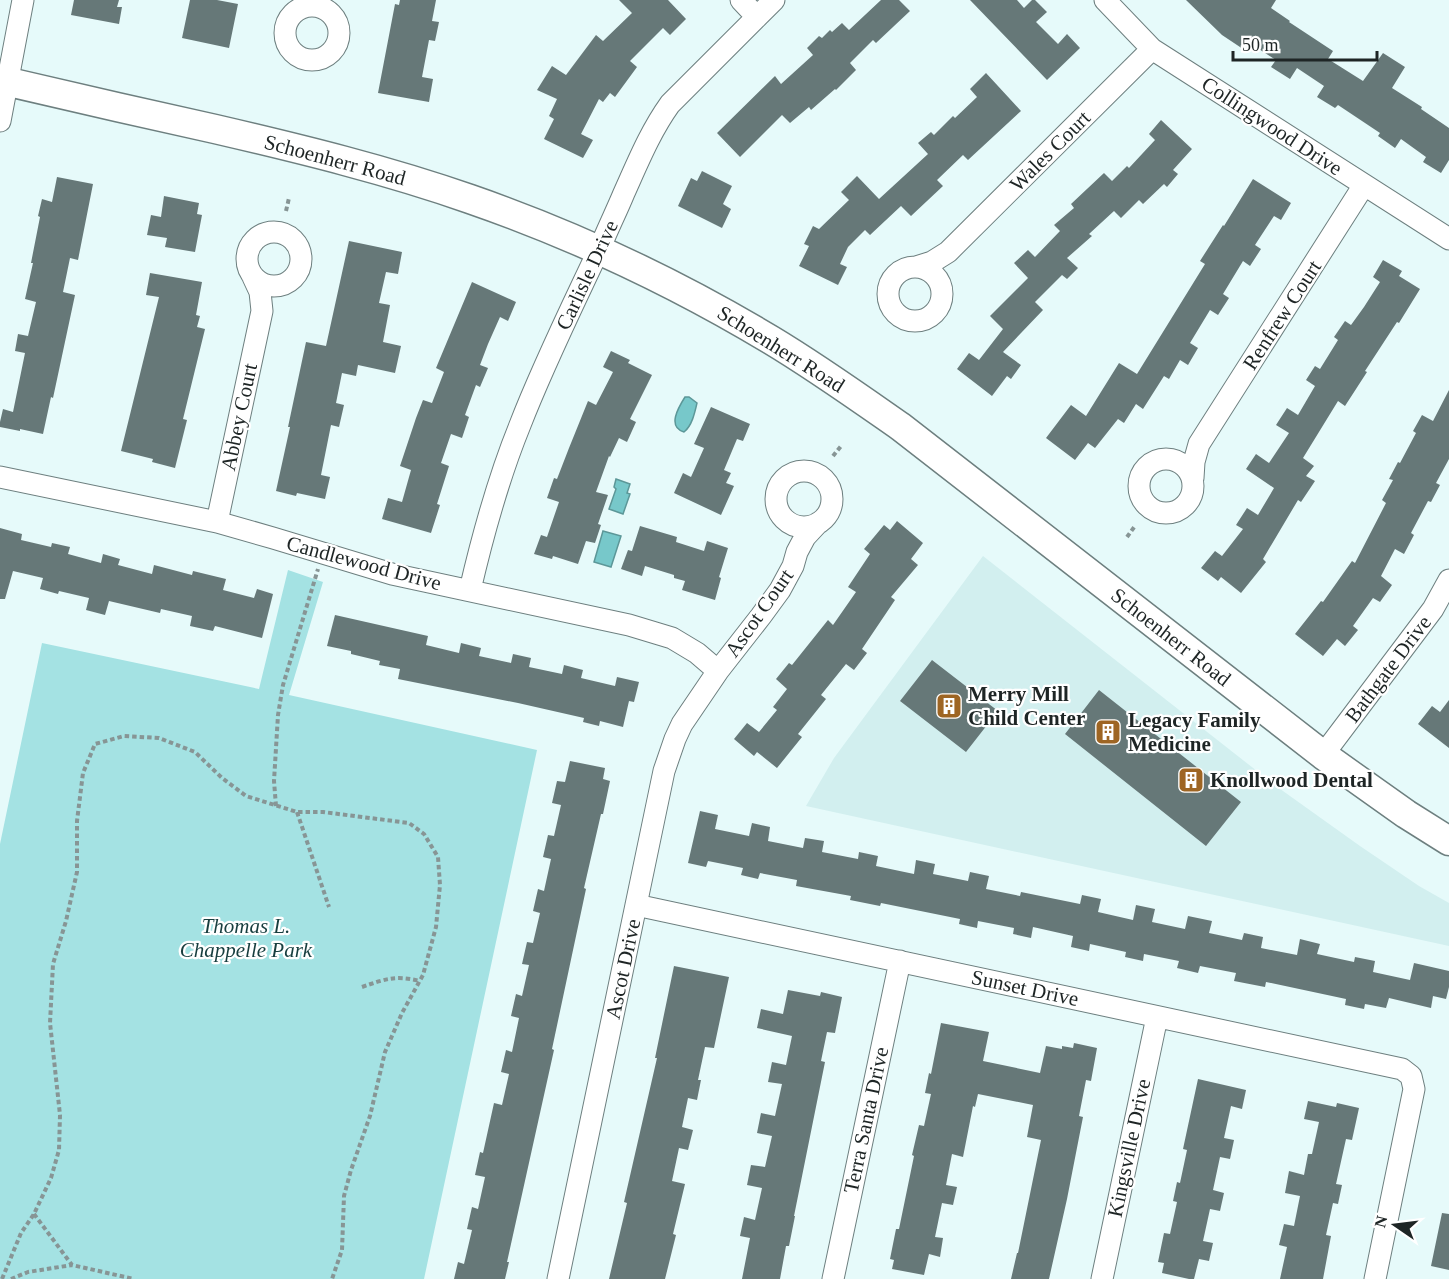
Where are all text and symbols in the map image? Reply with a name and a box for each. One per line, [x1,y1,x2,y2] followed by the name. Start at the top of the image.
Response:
[1233,24,1377,62] scale bar
[1242,35,1279,55] text: 50 m
[1197,72,1347,180] street label: Collingwood Drive
[1005,106,1095,196] street label: Wales Court
[262,130,409,191] street label: Schoenherr Road
[551,216,623,334] street label: Carlisle Drive
[1238,256,1326,374] street label: Renfrew Court
[713,300,849,398] street label: Schoenherr Road
[216,361,262,473] street label: Abbey Court
[284,531,444,595] street label: Candlewood Drive
[720,564,798,662] street label: Ascot Court
[1106,583,1236,691] street label: Schoenherr Road
[1340,611,1436,727] street label: Bathgate Drive
[968,682,1085,730] place label: Merry Mill Child Center
[934,691,964,721] building icon: Merry Mill Child Center
[1128,708,1261,756] place label: Legacy Family Medicine
[1093,717,1123,747] building icon: Legacy Family Medicine
[1176,765,1206,795] building icon: Knollwood Dental
[1210,768,1373,792] place label: Knollwood Dental
[180,914,313,962] park label: Thomas L. Chappelle Park
[601,917,645,1021] street label: Ascot Drive
[969,965,1081,1011] street label: Sunset Drive
[839,1045,893,1195] street label: Terra Santa Drive
[1103,1077,1155,1219] street label: Kingsville Drive
[1365,1195,1425,1255] north arrow
[1371,1213,1391,1229] text: N

